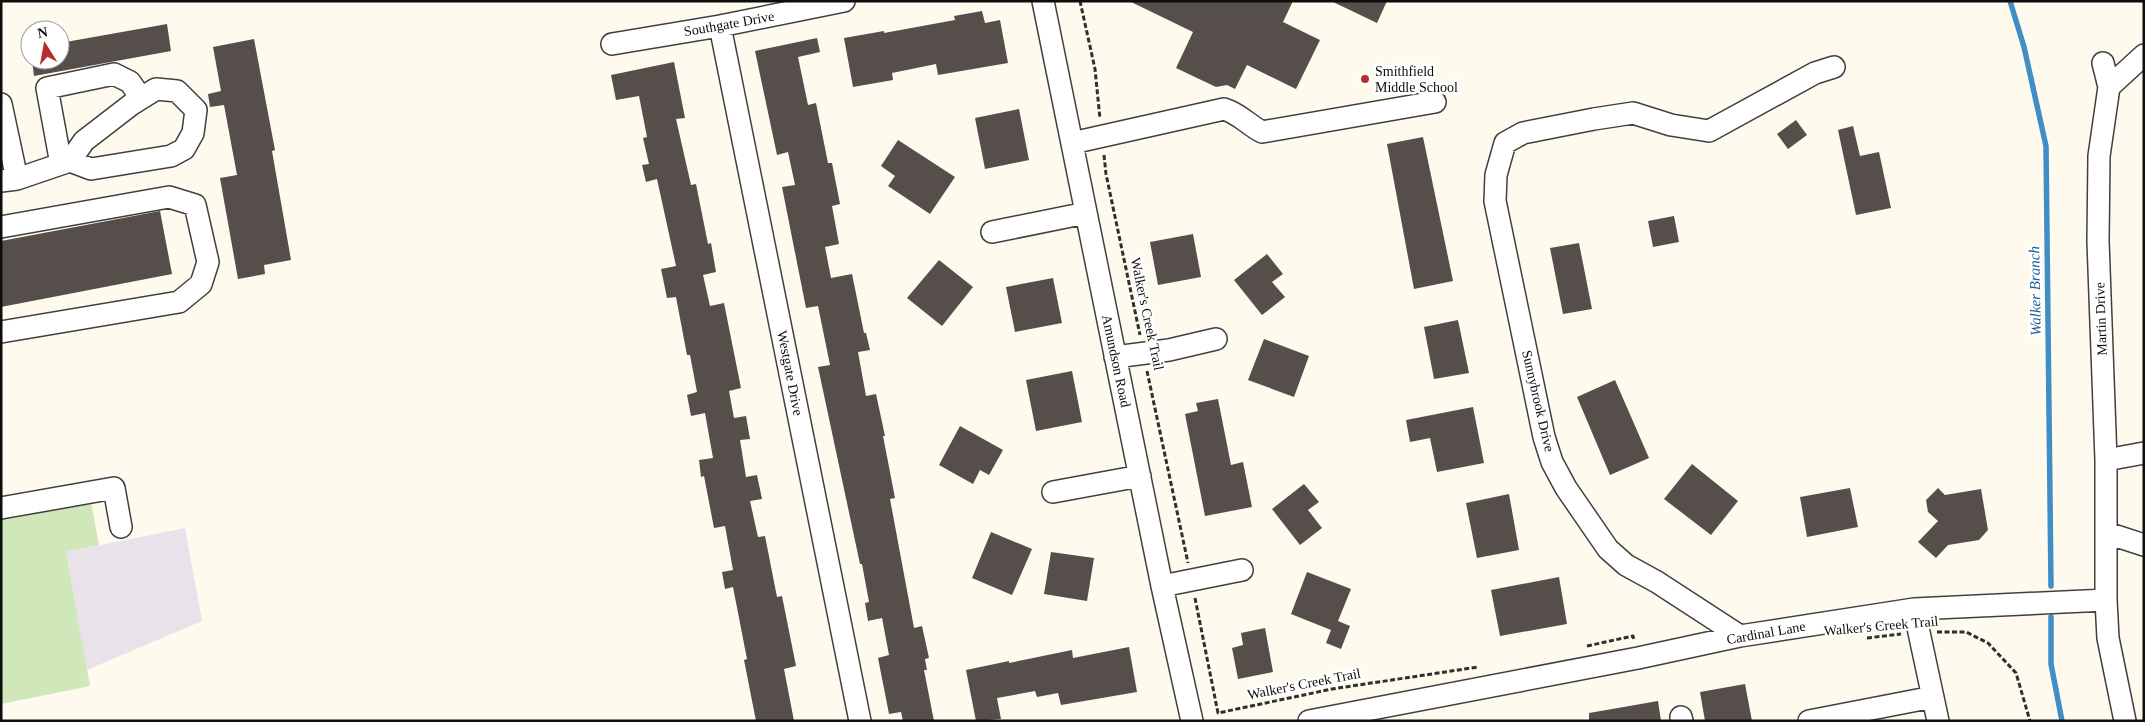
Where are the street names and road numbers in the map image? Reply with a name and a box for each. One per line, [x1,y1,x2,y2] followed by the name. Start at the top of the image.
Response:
[683,9,775,39] street label: Southgate Drive
[1128,256,1166,372] street label: Walker's Creek Trail
[2092,282,2110,356] street label: Martin Drive
[1099,313,1133,409] street label: Amundson Road
[774,329,806,417] street label: Westgate Drive
[1519,349,1557,453] street label: Sunnybrook Drive
[1823,614,1939,638] street label: Walker's Creek Trail
[1725,619,1807,647] street label: Cardinal Lane
[1246,666,1362,702] street label: Walker's Creek Trail

